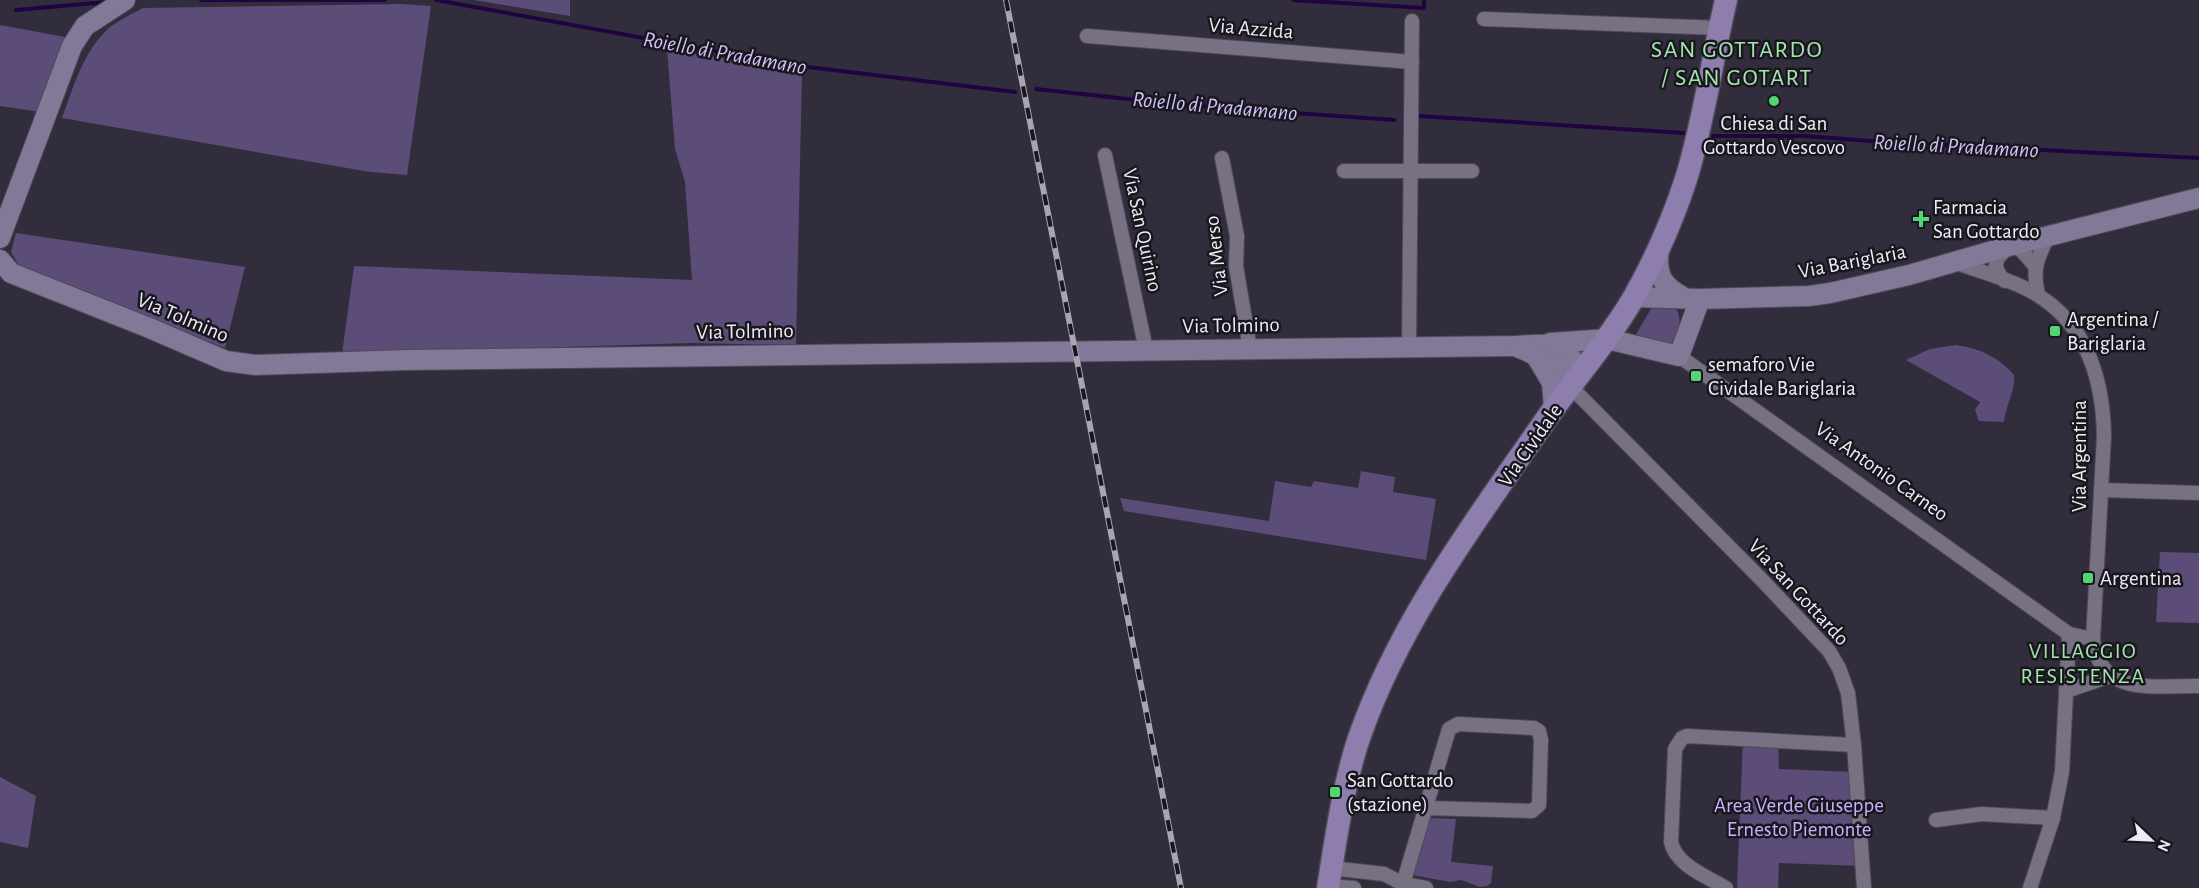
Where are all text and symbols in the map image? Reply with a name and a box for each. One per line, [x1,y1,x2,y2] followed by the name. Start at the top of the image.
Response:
[1208,14,1295,43] street label: Via Azzida
[641,28,808,78] water label: Roiello di Pradamano
[1651,38,1823,90] district label: SAN GOTTARDO / SAN GOTART
[1132,88,1298,124] water label: Roiello di Pradamano
[1767,94,1781,108] marker: Chiesa di San Gottardo Vescovo
[1703,113,1845,158] place label: Chiesa di San Gottardo Vescovo
[1873,131,2039,161] water label: Roiello di Pradamano
[1119,166,1166,294] street label: Via San Quirino
[1933,197,2040,242] place label: Farmacia San Gottardo
[1914,212,1928,226] marker: Farmacia San Gottardo
[1201,215,1232,297] street label: Via Merso
[1796,241,1908,282] street label: Via Bariglaria
[134,289,232,346] street label: Via Tolmino
[2067,309,2159,354] place label: Argentina / Bariglaria
[1182,314,1280,337] street label: Via Tolmino
[696,320,794,343] street label: Via Tolmino
[2048,324,2062,338] marker: Argentina / Bariglaria
[1708,354,1856,399] place label: semaforo Vie Cividale Bariglaria
[1689,369,1703,383] marker: semaforo Vie Cividale Bariglaria
[1494,400,1566,490] street label: Via Cividale
[2069,400,2090,512] street label: Via Argentina
[1811,418,1952,525] street label: Via Antonio Carneo
[1744,535,1853,649] street label: Via San Gottardo
[2100,568,2182,589] place label: Argentina
[2081,571,2095,585] marker: Argentina
[2021,640,2145,687] district label: VILLAGGIO RESISTENZA
[1347,770,1454,815] place label: San Gottardo (stazione)
[1328,785,1342,799] marker: San Gottardo (stazione)
[1714,795,1884,840] park label: Area Verde Giuseppe Ernesto Piemonte
[2121,810,2181,870] north arrow
[2154,837,2173,854] text: N

